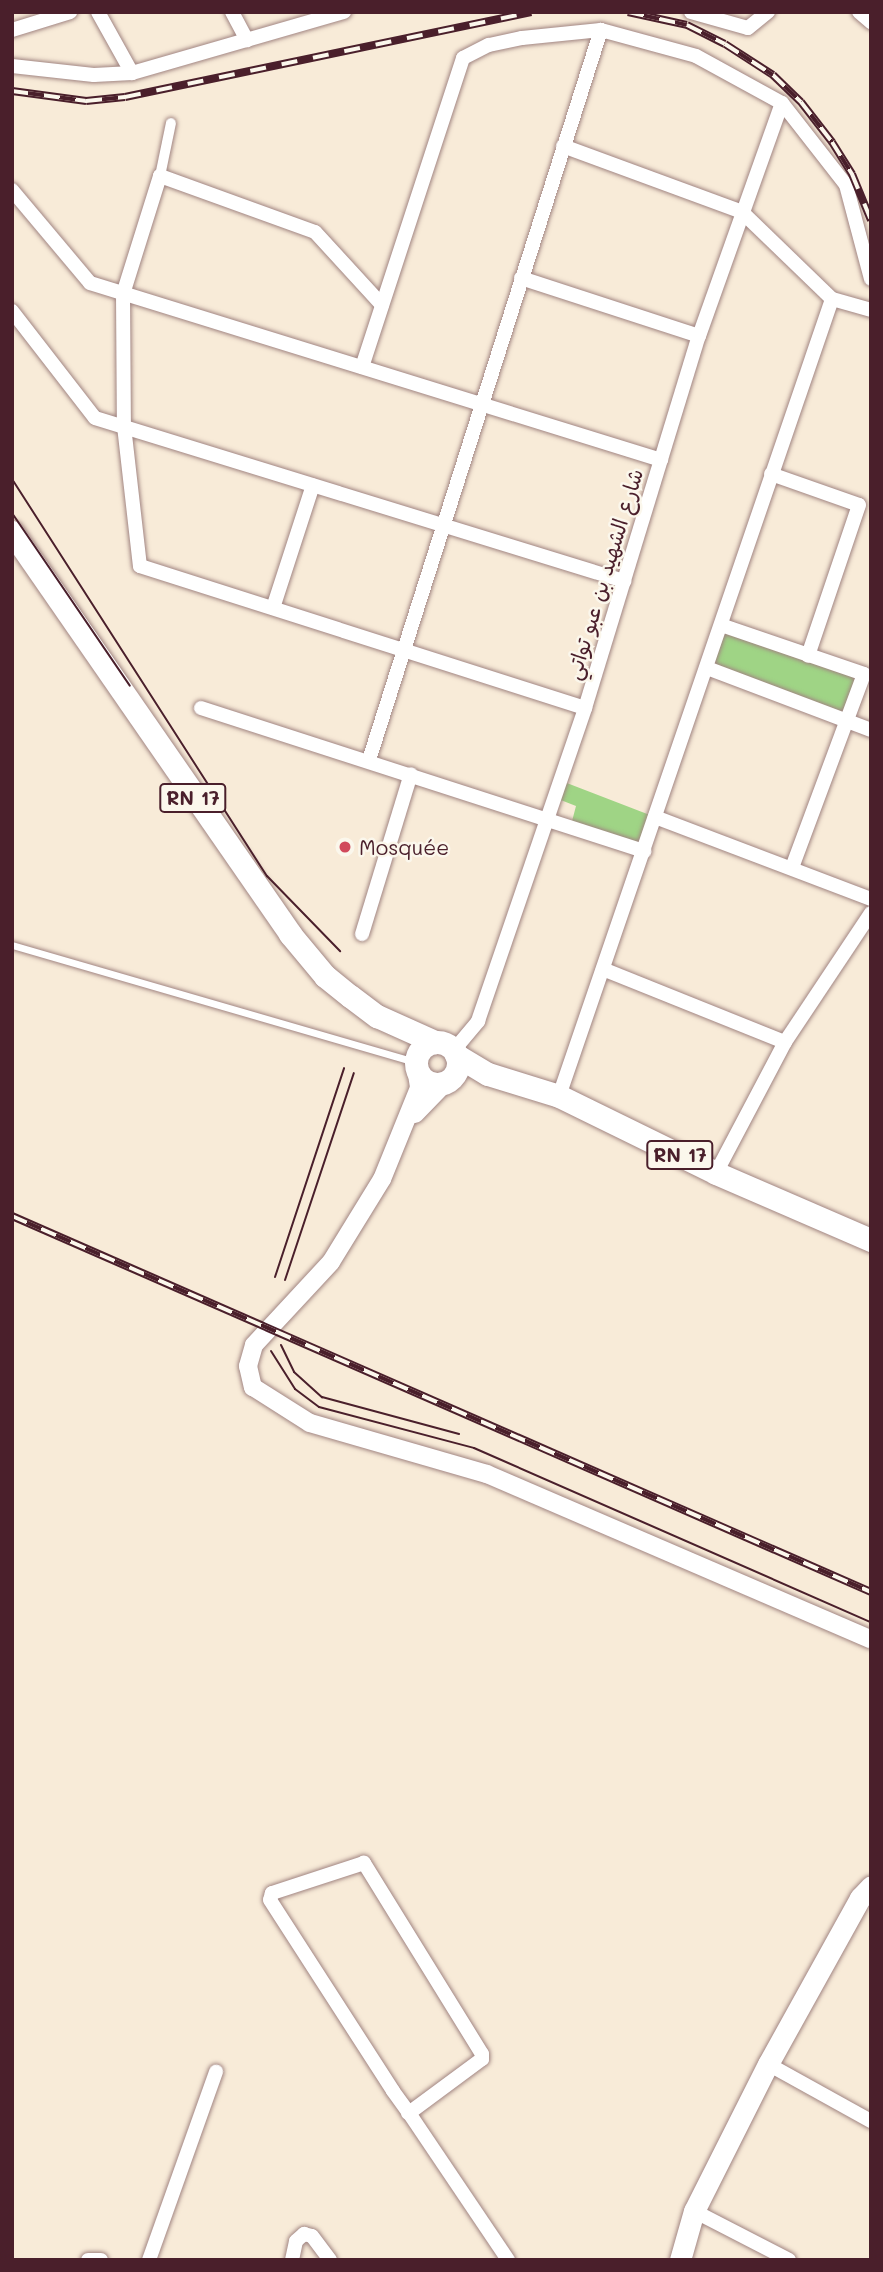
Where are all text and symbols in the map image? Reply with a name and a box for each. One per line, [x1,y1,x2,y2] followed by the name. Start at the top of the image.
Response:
[560,466,648,682] street label: شارع الشهيد بن عبو تواتي
[158,782,228,814] road number: RN 17
[359,834,449,860] place label: Mosquée
[337,839,353,855] marker: Mosquée
[645,1140,715,1170] road number: RN 17

